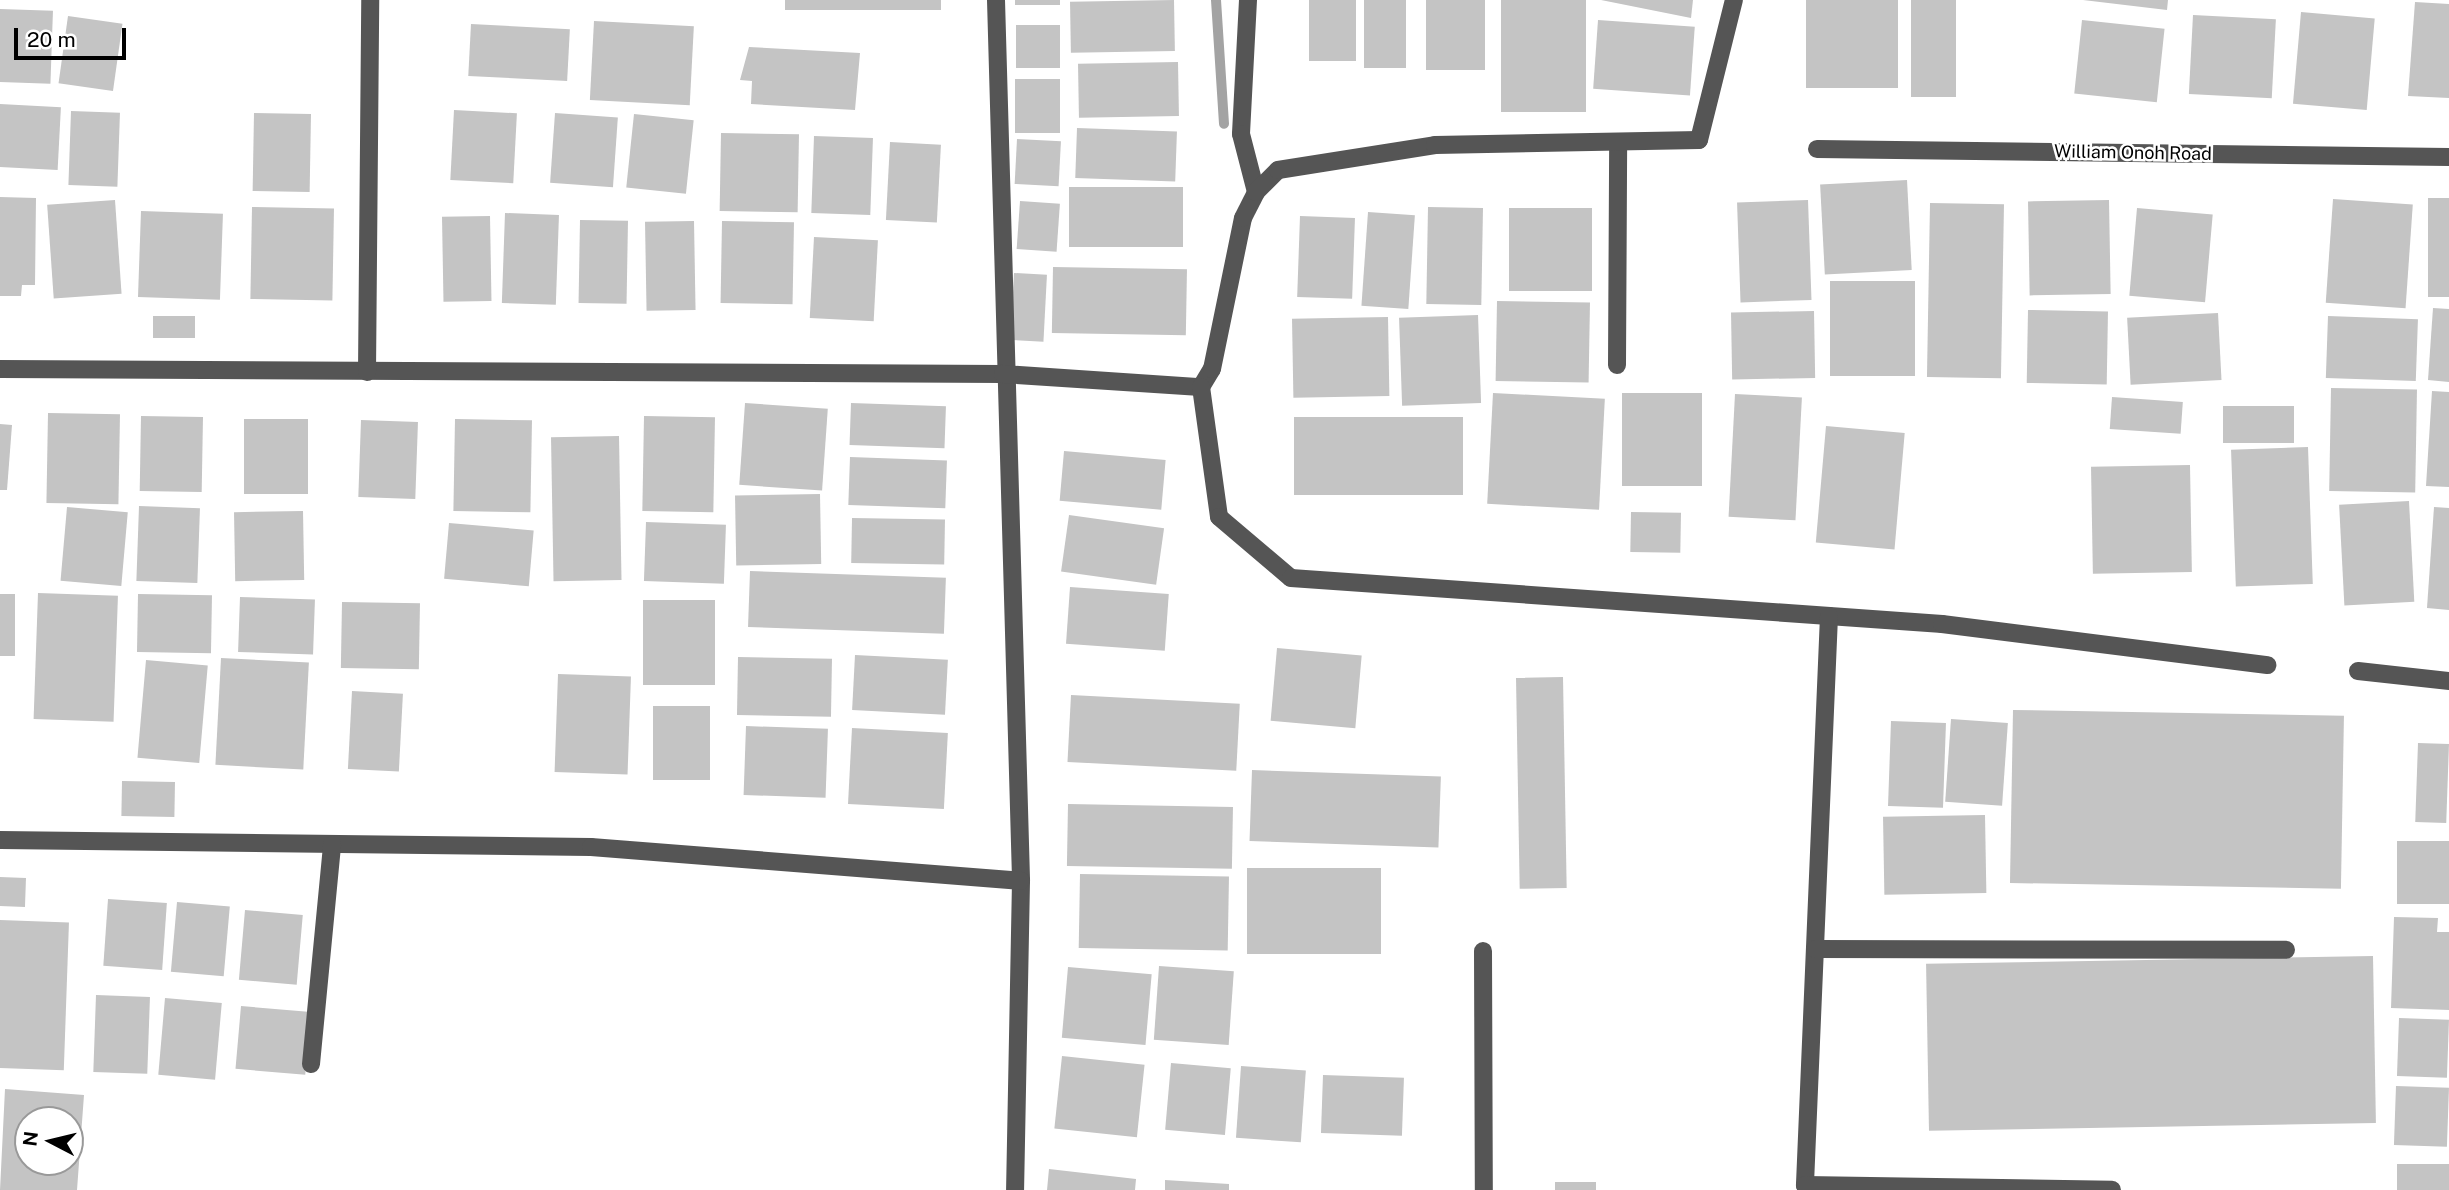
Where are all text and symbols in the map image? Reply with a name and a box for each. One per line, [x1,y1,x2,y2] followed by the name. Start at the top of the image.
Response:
[18,14,130,58] scale bar
[27,27,76,52] text: 20 m
[2054,141,2212,165] street label: William Onoh Road
[14,1106,84,1176] north arrow
[18,1130,42,1147] text: N

